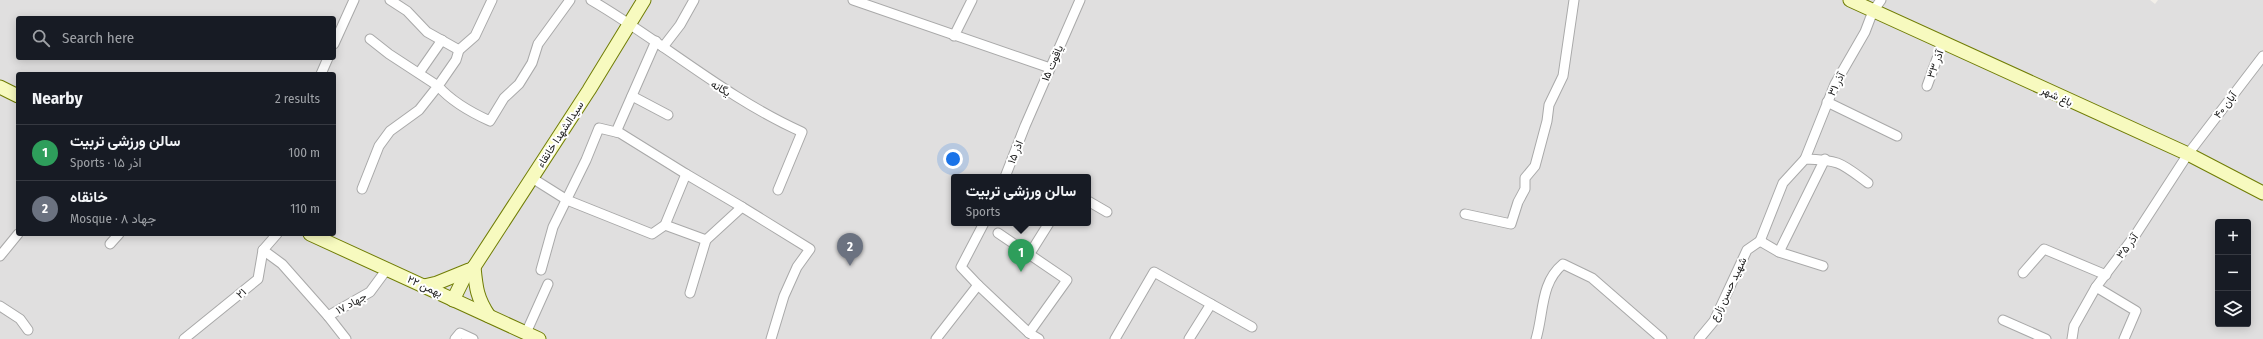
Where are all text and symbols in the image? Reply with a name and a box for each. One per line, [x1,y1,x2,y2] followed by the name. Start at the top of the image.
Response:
[16,16,336,60] search box
[30,27,52,49] icon: search
[62,29,134,47] text: Search here
[1039,43,1066,83] street label: یاقوت ۱۵
[1924,47,1947,80] street label: آذر ۳۳
[1825,69,1848,98] street label: آذر ۳۱
[708,77,733,99] street label: یگانه
[2038,83,2075,110] street label: باغ شهر
[32,88,83,109] text: Nearby
[2211,88,2240,121] street label: آبان ۴۰
[275,91,320,106] text: 2 results
[534,99,587,170] street label: سیدالشهدا خانقاء
[70,132,181,150] text: سالن ورزشی تربیت
[1005,139,1026,166] street label: اذر ۱۵
[42,145,48,160] text: 1
[288,145,320,160] text: 100 m
[943,149,963,169] your location
[70,155,142,170] text: Sports · اذر ۱۵
[951,174,1091,226] popup
[966,182,1076,200] text: سالن ورزشی تربیت
[70,188,108,206] text: خانقاه
[42,201,48,216] text: 2
[290,201,320,216] text: 110 m
[966,204,1000,219] text: Sports
[70,211,156,226] text: Mosque · جهاد ۸
[2215,219,2251,327] map controls
[2215,219,2251,255] button: +
[2114,230,2142,261] street label: آذر ۳۵
[837,233,863,266] pin: 2
[1008,239,1034,272] pin: 1
[1707,255,1751,324] street label: شهید حسن زارع
[2215,255,2251,291] button: −
[405,273,444,300] street label: ۲۲ بهمن
[234,286,249,301] street label: ۲۱
[334,290,369,317] street label: جهاد ۱۷
[2215,291,2251,327] button: layers

